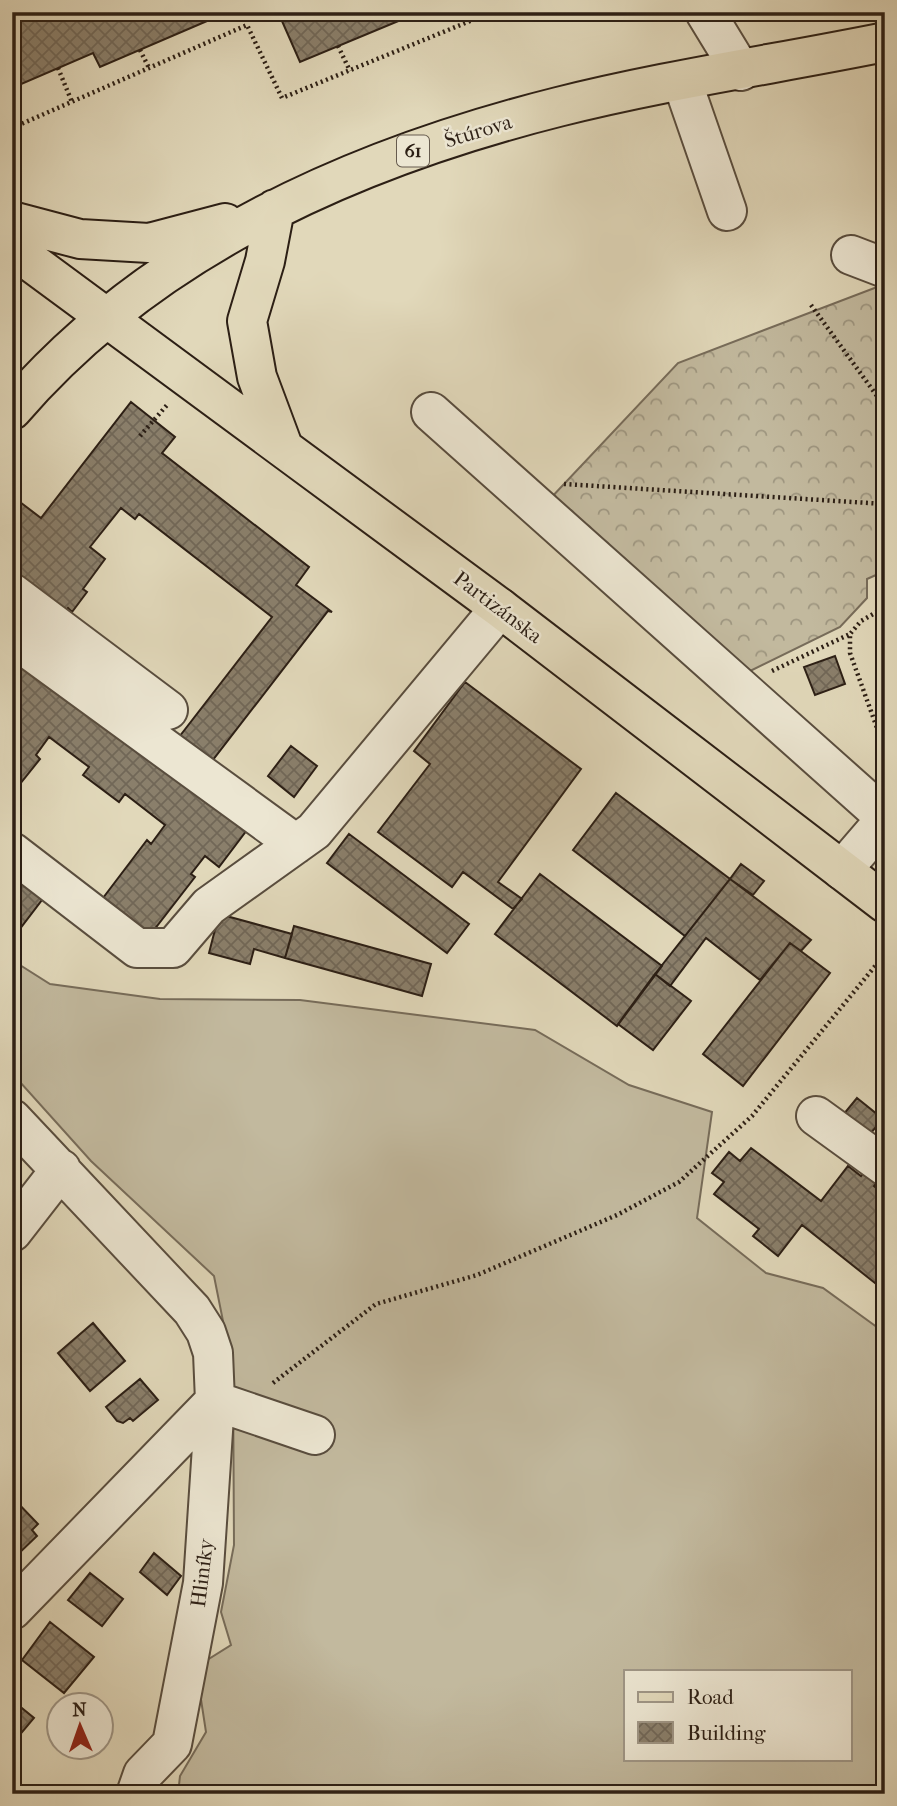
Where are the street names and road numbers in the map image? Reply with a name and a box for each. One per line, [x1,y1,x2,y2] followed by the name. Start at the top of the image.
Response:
[441,109,515,153] street label: Štúrova
[397,136,429,167] road number: 61
[449,566,547,648] street label: Partizánska
[186,1536,218,1609] street label: Hliníky

